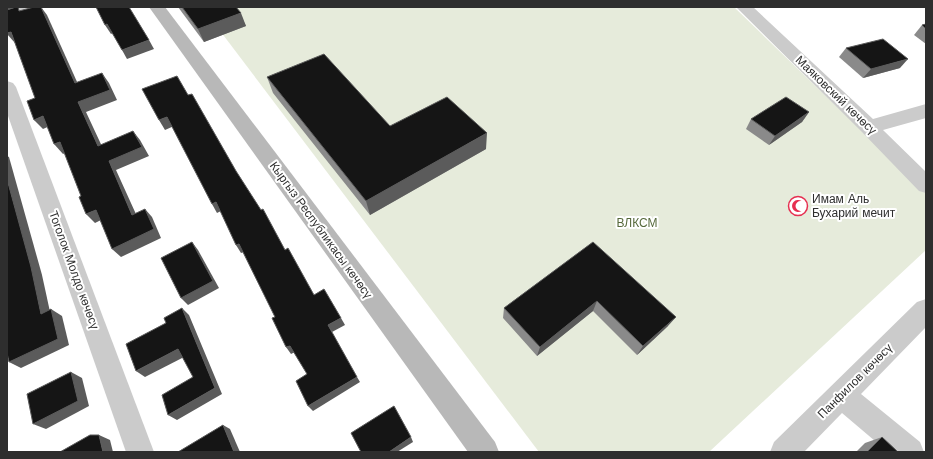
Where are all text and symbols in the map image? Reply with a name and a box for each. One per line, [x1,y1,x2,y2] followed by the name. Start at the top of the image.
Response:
[793,53,879,137] street label: Маяковский көчөсү
[267,159,375,301] street label: Кыргыз Республикасы көчөсү
[812,192,896,220] place label: Имам Аль Бухарий мечит
[787,195,809,217] mosque icon: Имам Аль Бухарий мечит
[46,209,102,331] street label: Тоголок Молдо көчөсү
[616,216,658,230] park label: ВЛКСМ
[815,341,895,421] street label: Панфилов көчөсү

